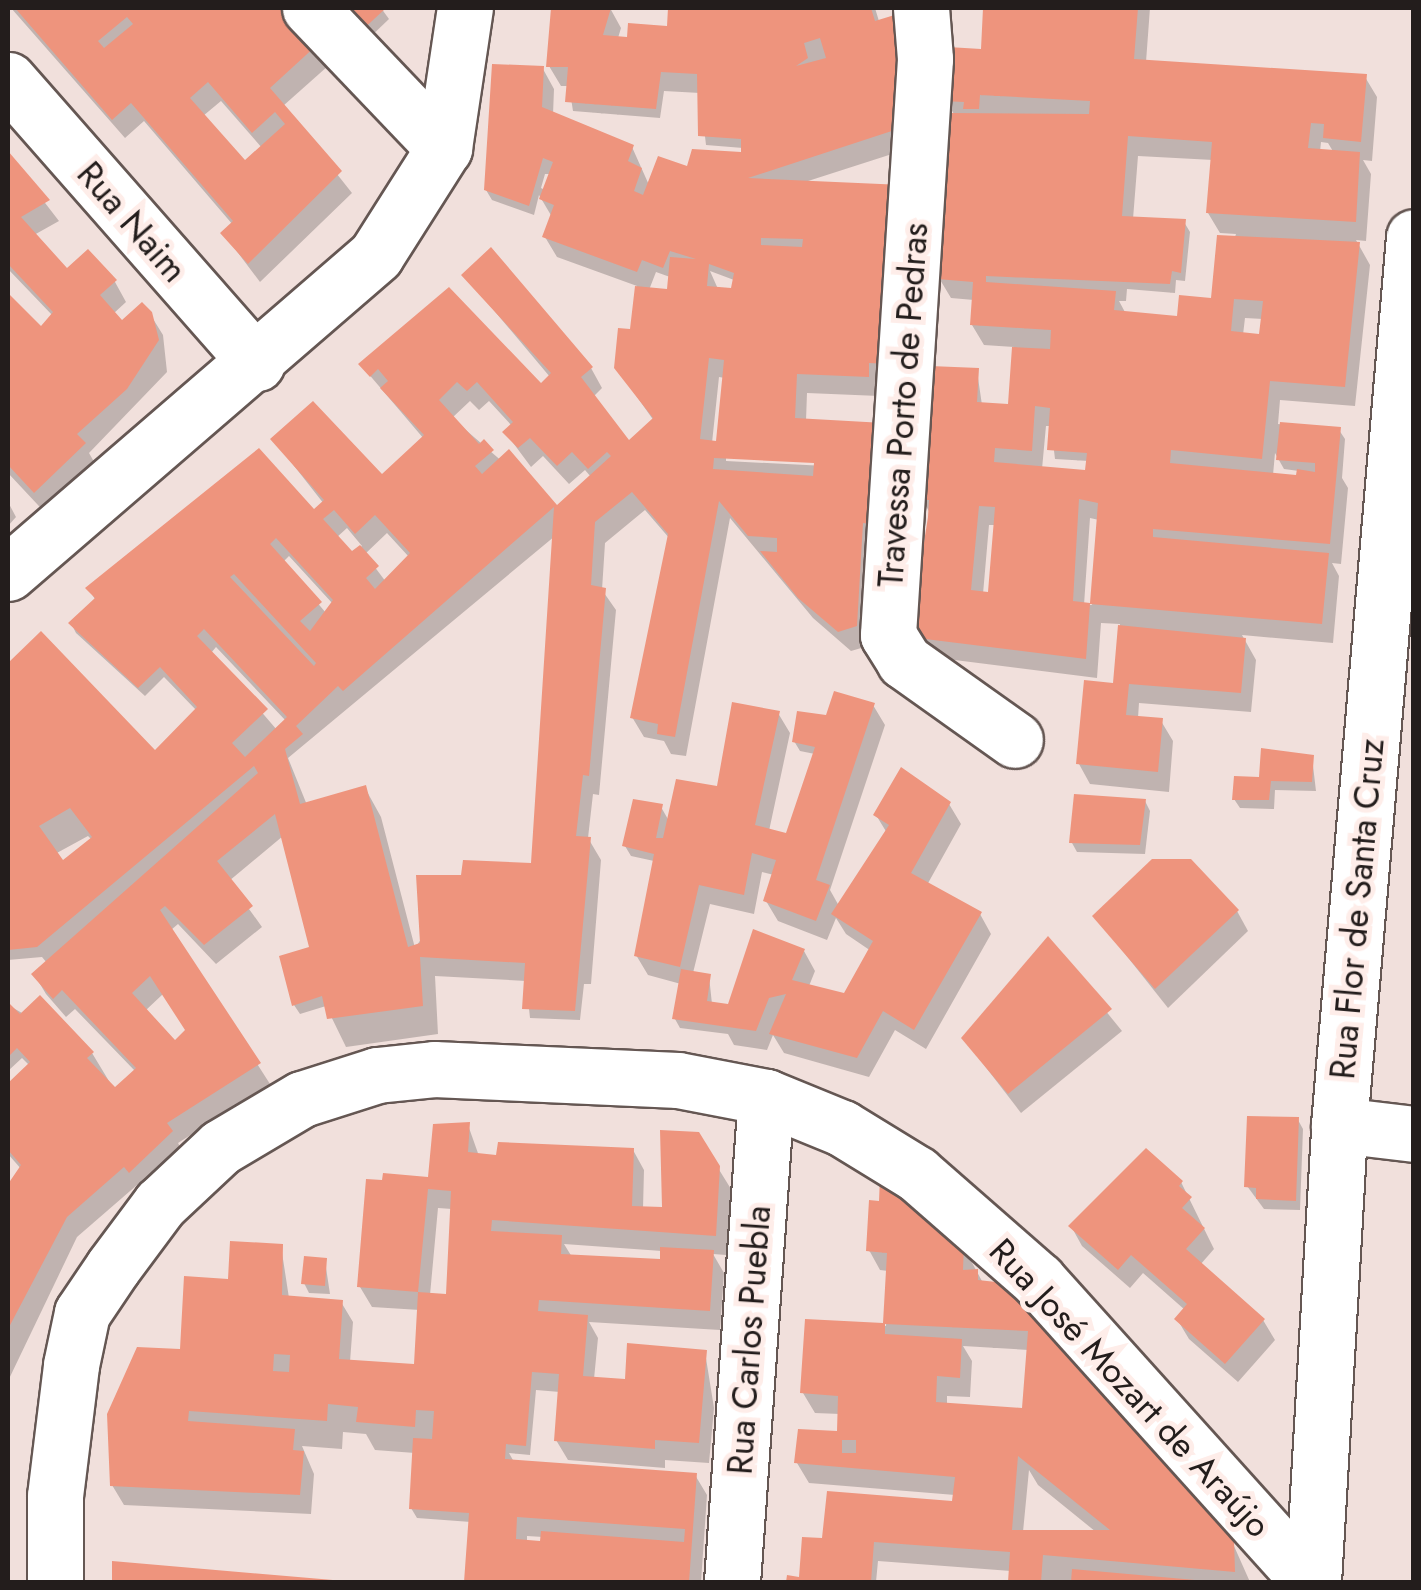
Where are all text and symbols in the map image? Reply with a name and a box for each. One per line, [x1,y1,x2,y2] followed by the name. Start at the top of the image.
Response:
[68,153,196,291] street label: Rua Naim
[869,221,937,589] street label: Travessa Porto de Pedras
[1321,737,1393,1081] street label: Rua Flor de Santa Cruz
[719,1204,779,1476] street label: Rua Carlos Puebla
[981,1230,1279,1546] street label: Rua José Mozart de Araújo

